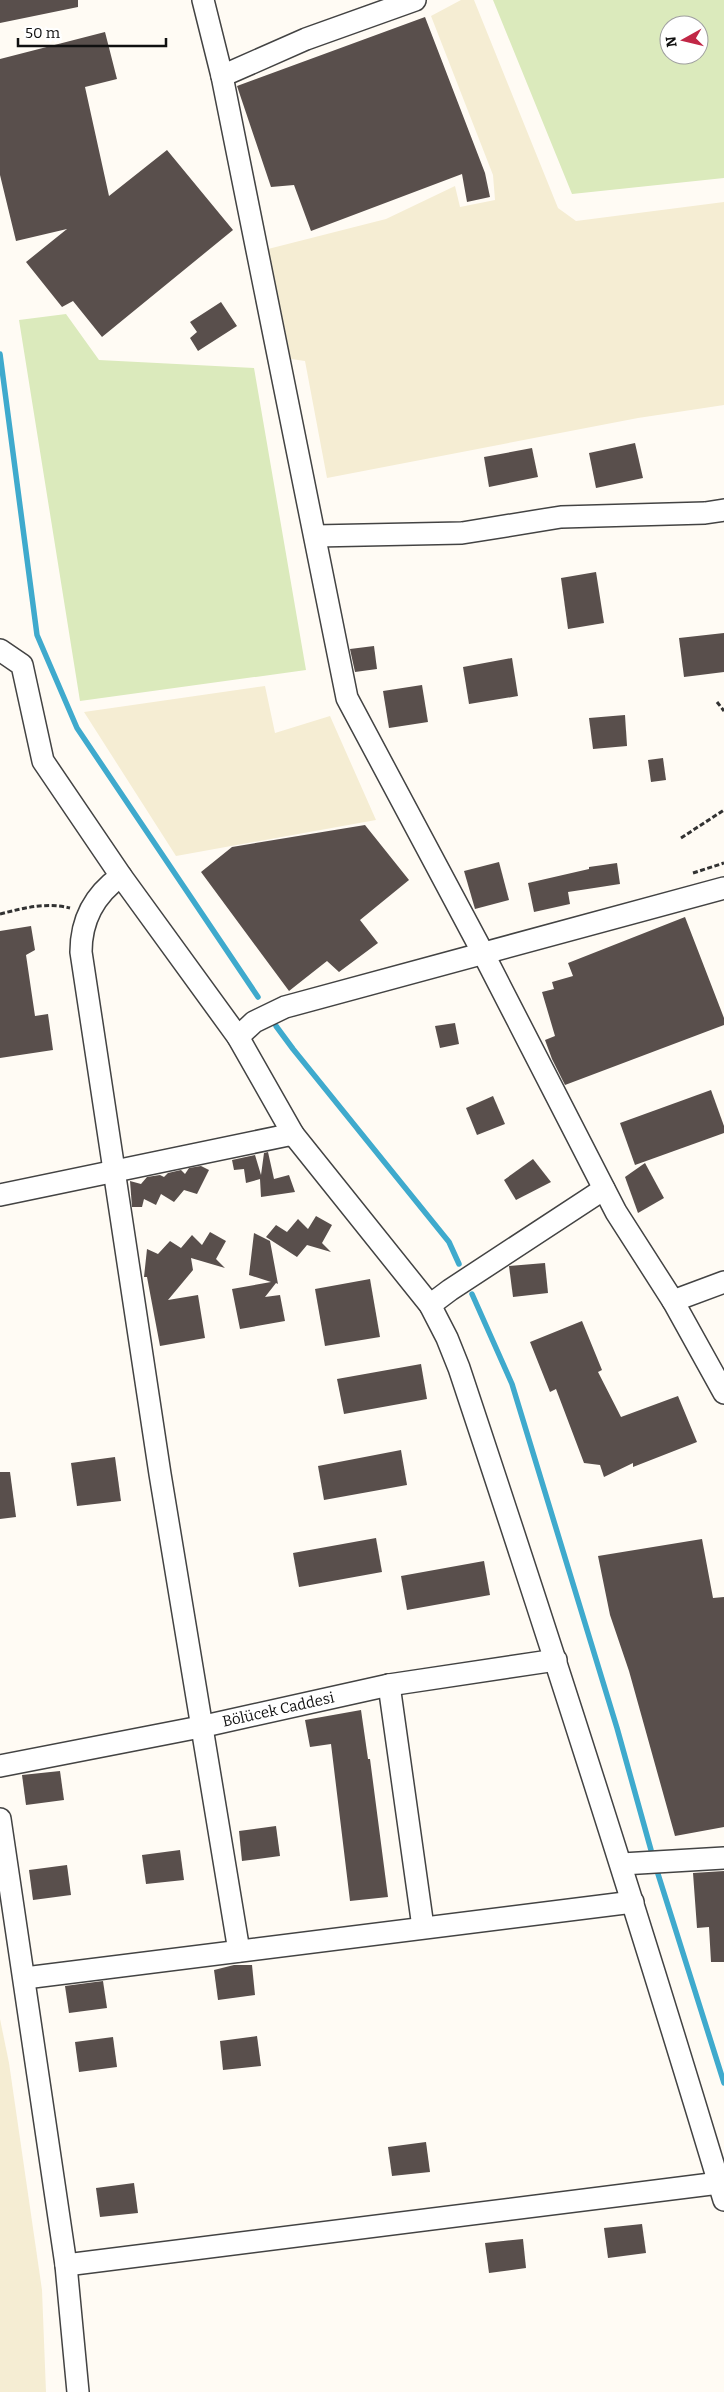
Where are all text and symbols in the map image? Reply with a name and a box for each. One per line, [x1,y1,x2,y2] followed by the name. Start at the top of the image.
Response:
[18,15,165,47] scale bar
[659,15,709,65] north arrow
[25,24,61,42] text: 50 m
[662,35,681,48] text: N
[221,1688,337,1731] street label: Bölücek Caddesi

